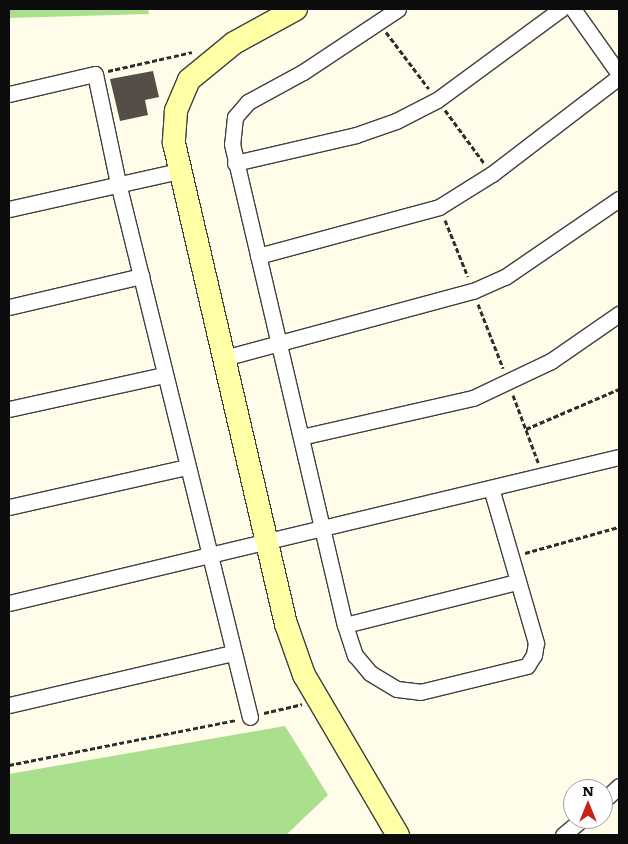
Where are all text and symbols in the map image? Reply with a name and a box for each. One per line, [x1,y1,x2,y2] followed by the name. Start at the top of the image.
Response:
[563,779,613,829] north arrow
[582,780,594,800] text: N

